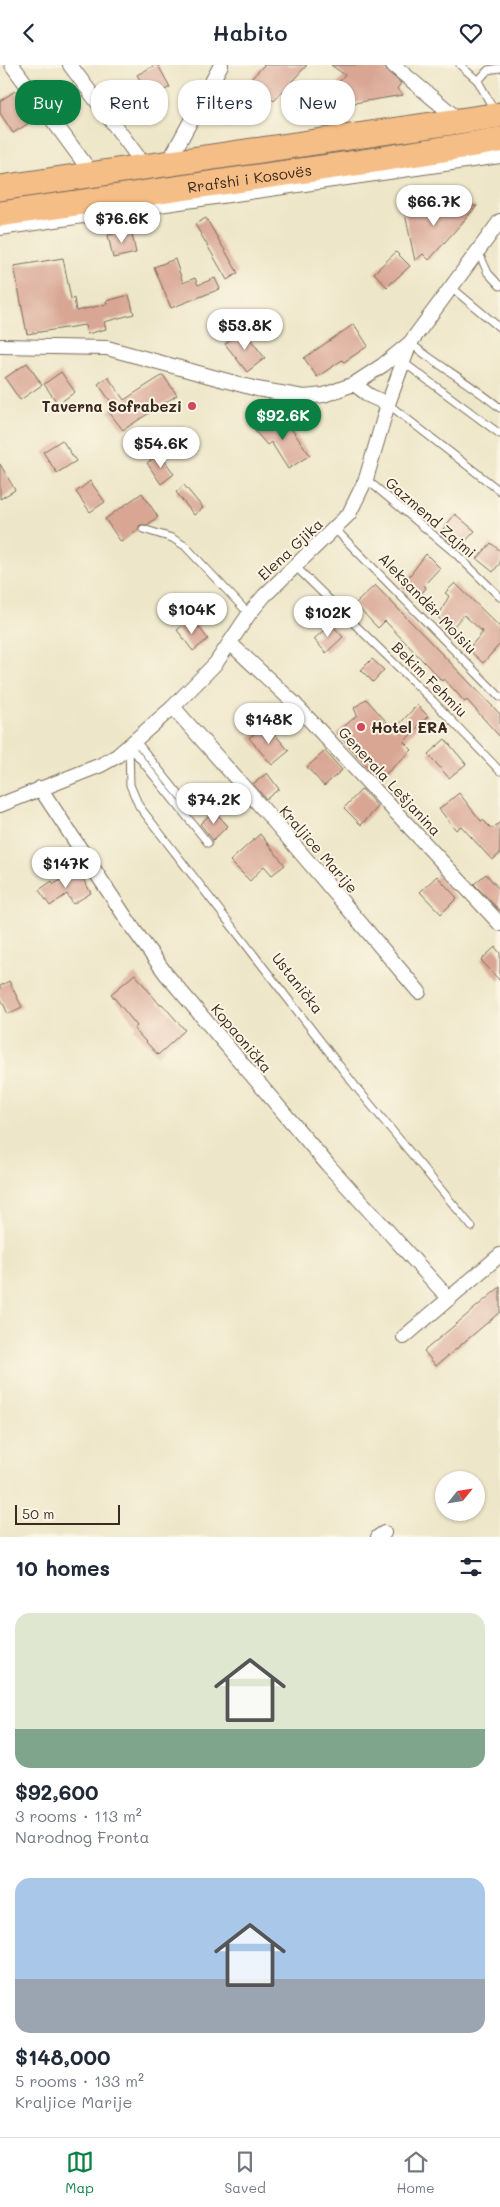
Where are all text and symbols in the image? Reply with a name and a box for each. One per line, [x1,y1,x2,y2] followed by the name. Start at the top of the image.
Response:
[213,18,287,47] text: Habito
[15,19,43,47] icon: back
[457,19,485,47] icon: heart
[15,80,81,125] chip: Buy
[91,80,168,125] chip: Rent
[178,80,271,125] chip: Filters
[281,80,355,125] chip: New
[186,159,313,197] street label: Rrafshi i Kosovës
[393,185,475,227] pin: $66.7K
[407,190,461,211] text: $66.7K
[81,201,163,244] pin: $76.6K
[95,207,149,228] text: $76.6K
[204,309,286,351] pin: $53.8K
[218,314,272,335] text: $53.8K
[42,396,182,416] place label: Taverna Sofrabezi
[242,399,324,441] pin: $92.6K
[186,400,198,412] marker: Taverna Sofrabezi
[256,404,310,425] text: $92.6K
[120,427,202,469] pin: $54.6K
[134,432,188,453] text: $54.6K
[382,472,480,562] street label: Gazmend Zajmi
[253,514,327,584] street label: Elena Gjika
[375,548,481,658] street label: Aleksandër Moisiu
[157,593,227,635] pin: $104K
[293,595,363,638] pin: $102K
[168,598,216,619] text: $104K
[305,601,351,622] text: $102K
[388,637,472,721] street label: Bekim Fehmiu
[234,703,304,745] pin: $148K
[245,708,293,729] text: $148K
[371,717,448,737] place label: Hotel ERA
[355,721,367,733] marker: Hotel ERA
[334,722,446,840] street label: Generala Lešjanina
[173,783,255,825] pin: $74.2K
[187,788,241,809] text: $74.2K
[275,801,363,897] street label: Kraljice Marije
[31,847,101,889] pin: $147K
[43,852,89,873] text: $147K
[268,948,328,1018] street label: Ustanička
[207,999,277,1077] street label: Kopaonička
[435,1471,485,1521] north arrow
[435,1471,485,1521] map controls
[15,1502,120,1525] scale bar
[22,1504,54,1523] text: 50 m
[457,1553,485,1581] icon: filters
[15,1554,110,1581] text: 10 homes
[205,1645,295,1735] icon: home
[15,1778,99,1805] text: $92,600
[15,1805,142,1826] text: 3 rooms · 113 m²
[15,1826,150,1847] text: Narodnog Fronta
[205,1910,295,2000] icon: home
[15,2043,111,2070] text: $148,000
[15,2070,144,2091] text: 5 rooms · 133 m²
[15,2091,132,2112] text: Kraljice Marije
[65,2148,94,2197] tab: Map
[224,2148,266,2197] tab: Saved
[397,2148,435,2197] tab: Home

